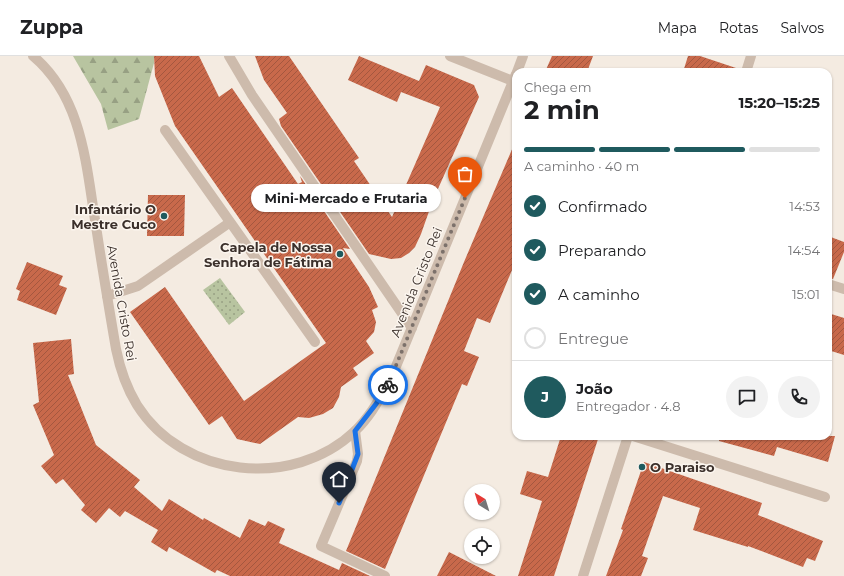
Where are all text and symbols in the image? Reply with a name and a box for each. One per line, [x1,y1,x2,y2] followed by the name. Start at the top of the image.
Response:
[20,16,84,39] text: Zuppa
[658,19,697,37] text: Mapa
[719,19,758,37] text: Rotas
[780,19,824,37] text: Salvos
[524,79,591,95] text: Chega em
[738,93,820,112] text: 15:20–15:25
[524,94,600,126] text: 2 min
[448,157,482,198] pin
[524,158,639,174] text: A caminho · 40 m
[454,163,476,185] icon: bag
[251,184,441,212] callout: Mini-Mercado e Frutaria
[265,190,427,206] text: Mini-Mercado e Frutaria
[524,195,546,217] icon: check
[558,197,647,216] text: Confirmado
[789,198,820,214] text: 14:53
[71,201,156,232] place label: Infantário O Mestre Cuco
[159,211,169,221] marker: Infantário O Mestre Cuco
[387,225,445,339] street label: Avenida Cristo Rei
[204,239,332,270] place label: Capela de Nossa Senhora de Fátima
[524,239,546,261] icon: check
[558,241,646,260] text: Preparando
[788,242,820,258] text: 14:54
[104,244,140,362] street label: Avenida Cristo Rei
[335,249,345,259] marker: Capela de Nossa Senhora de Fátima
[524,283,546,305] icon: check
[558,285,640,304] text: A caminho
[792,286,820,302] text: 15:01
[558,329,629,348] text: Entregue
[368,365,408,405] courier
[377,374,399,396] icon: bike
[726,376,768,418] button: chat
[778,376,820,418] button: phone
[576,379,613,398] text: João
[541,387,549,406] text: J
[576,398,681,414] text: Entregador · 4.8
[650,459,715,475] place label: O Paraiso
[322,462,356,503] pin
[637,462,647,472] marker: O Paraiso
[328,468,350,490] icon: home
[464,484,500,520] north arrow
[464,484,500,564] map controls
[464,528,500,564] button: locate

